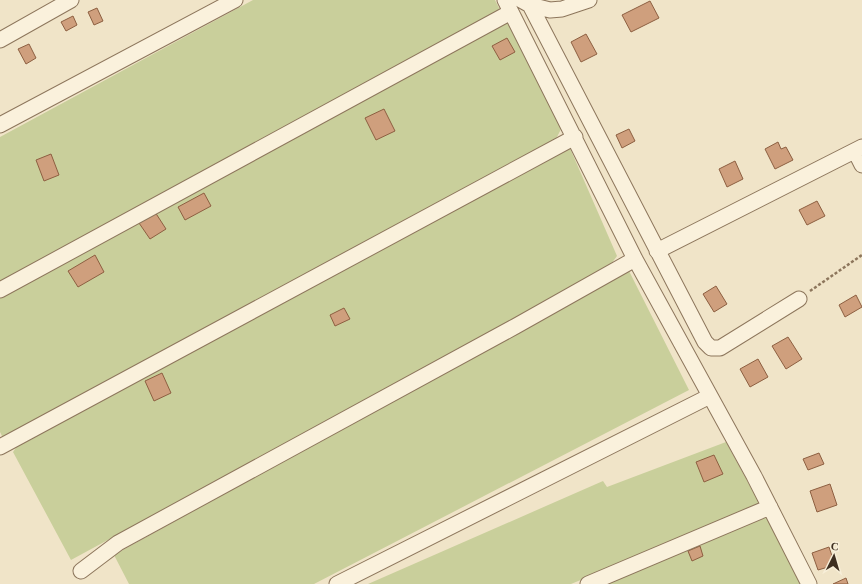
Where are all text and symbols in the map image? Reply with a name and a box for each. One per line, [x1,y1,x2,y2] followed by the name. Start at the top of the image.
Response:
[814,536,854,576] north arrow
[830,539,839,553] text: С

